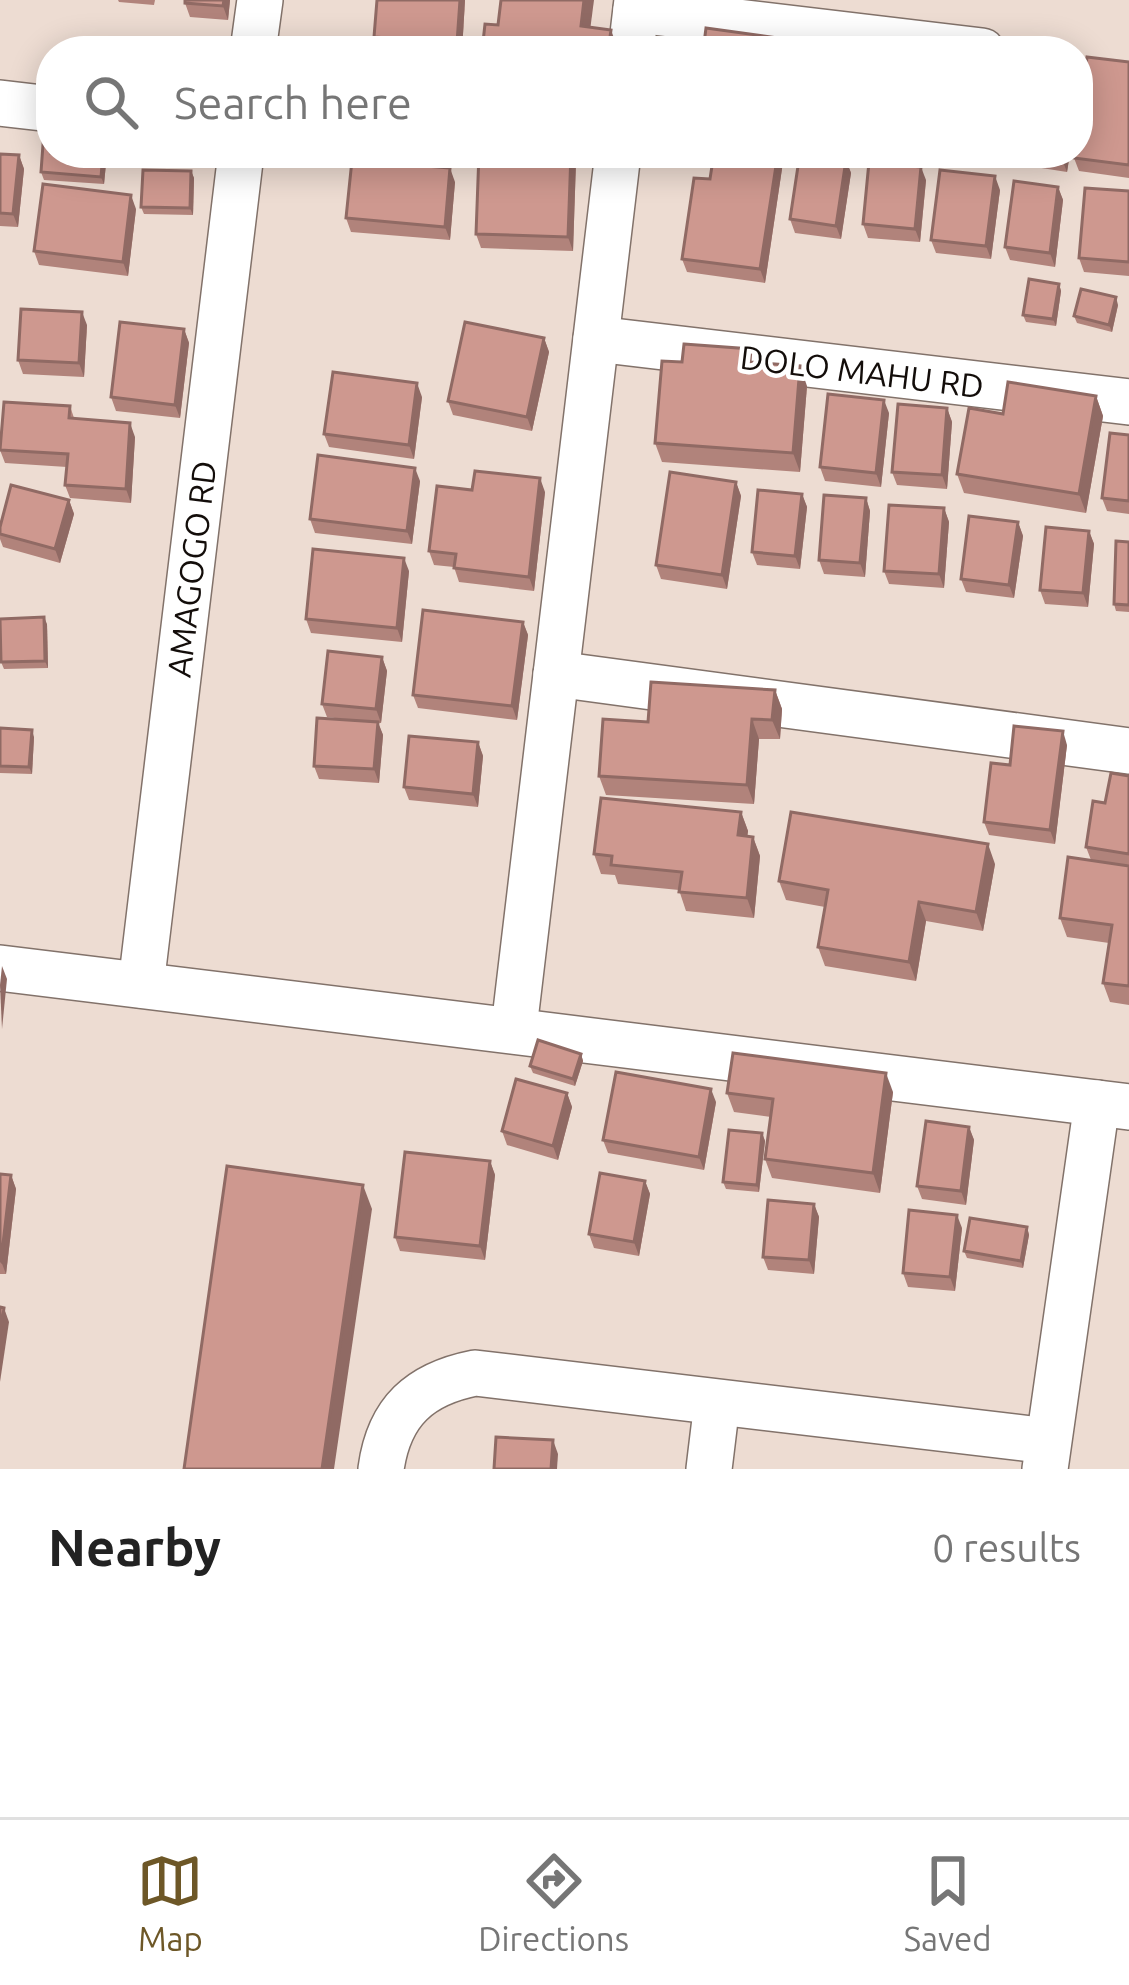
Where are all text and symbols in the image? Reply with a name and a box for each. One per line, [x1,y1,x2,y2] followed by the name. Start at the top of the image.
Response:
[36,36,1093,168] search box
[78,69,144,135] icon: search
[174,77,412,128] text: Search here
[738,338,986,404] street label: DOLO MAHU RD
[159,459,223,679] street label: AMAGOGO RD
[48,1518,221,1576] text: Nearby
[932,1526,1081,1569] text: 0 results
[137,1848,203,1957] tab: Map
[478,1848,629,1957] tab: Directions
[904,1848,992,1957] tab: Saved

